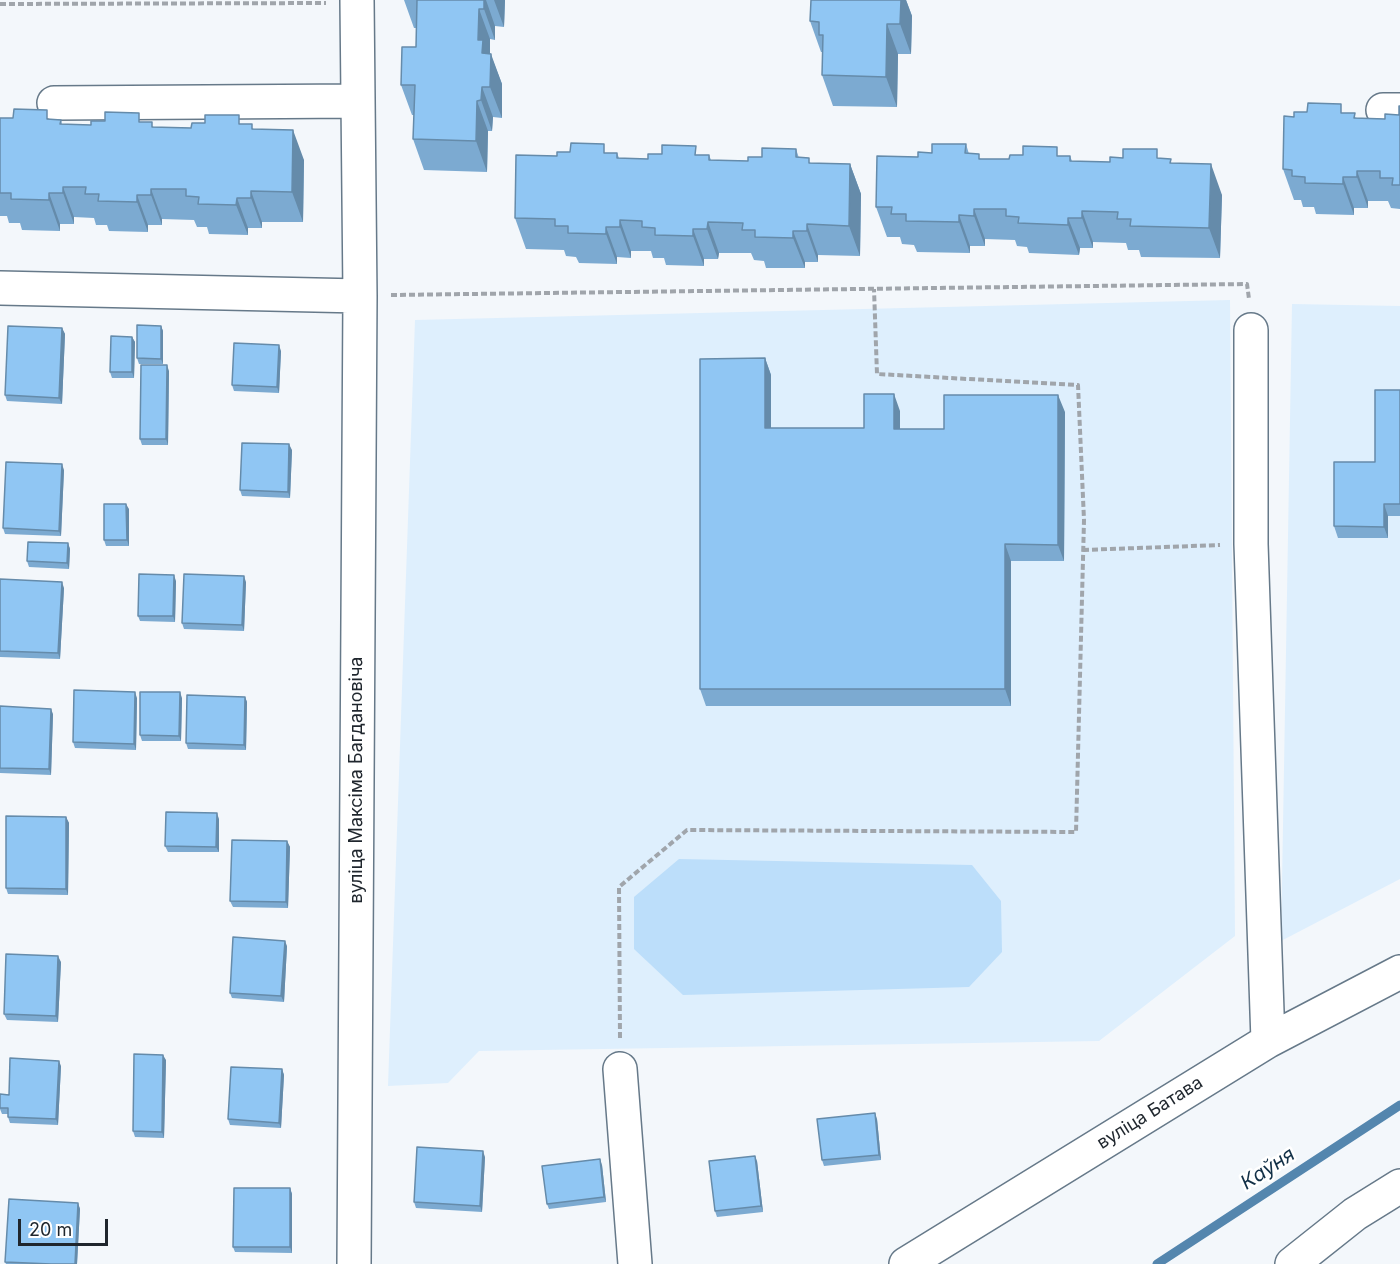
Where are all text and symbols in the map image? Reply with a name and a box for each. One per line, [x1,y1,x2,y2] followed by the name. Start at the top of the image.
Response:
[346,657,368,903] street label: вуліца Максіма Багдановіча
[1093,1072,1207,1154] street label: вуліца Батава
[1237,1143,1299,1195] water label: Каўня
[21,1207,111,1245] scale bar
[29,1219,72,1240] text: 20 m

